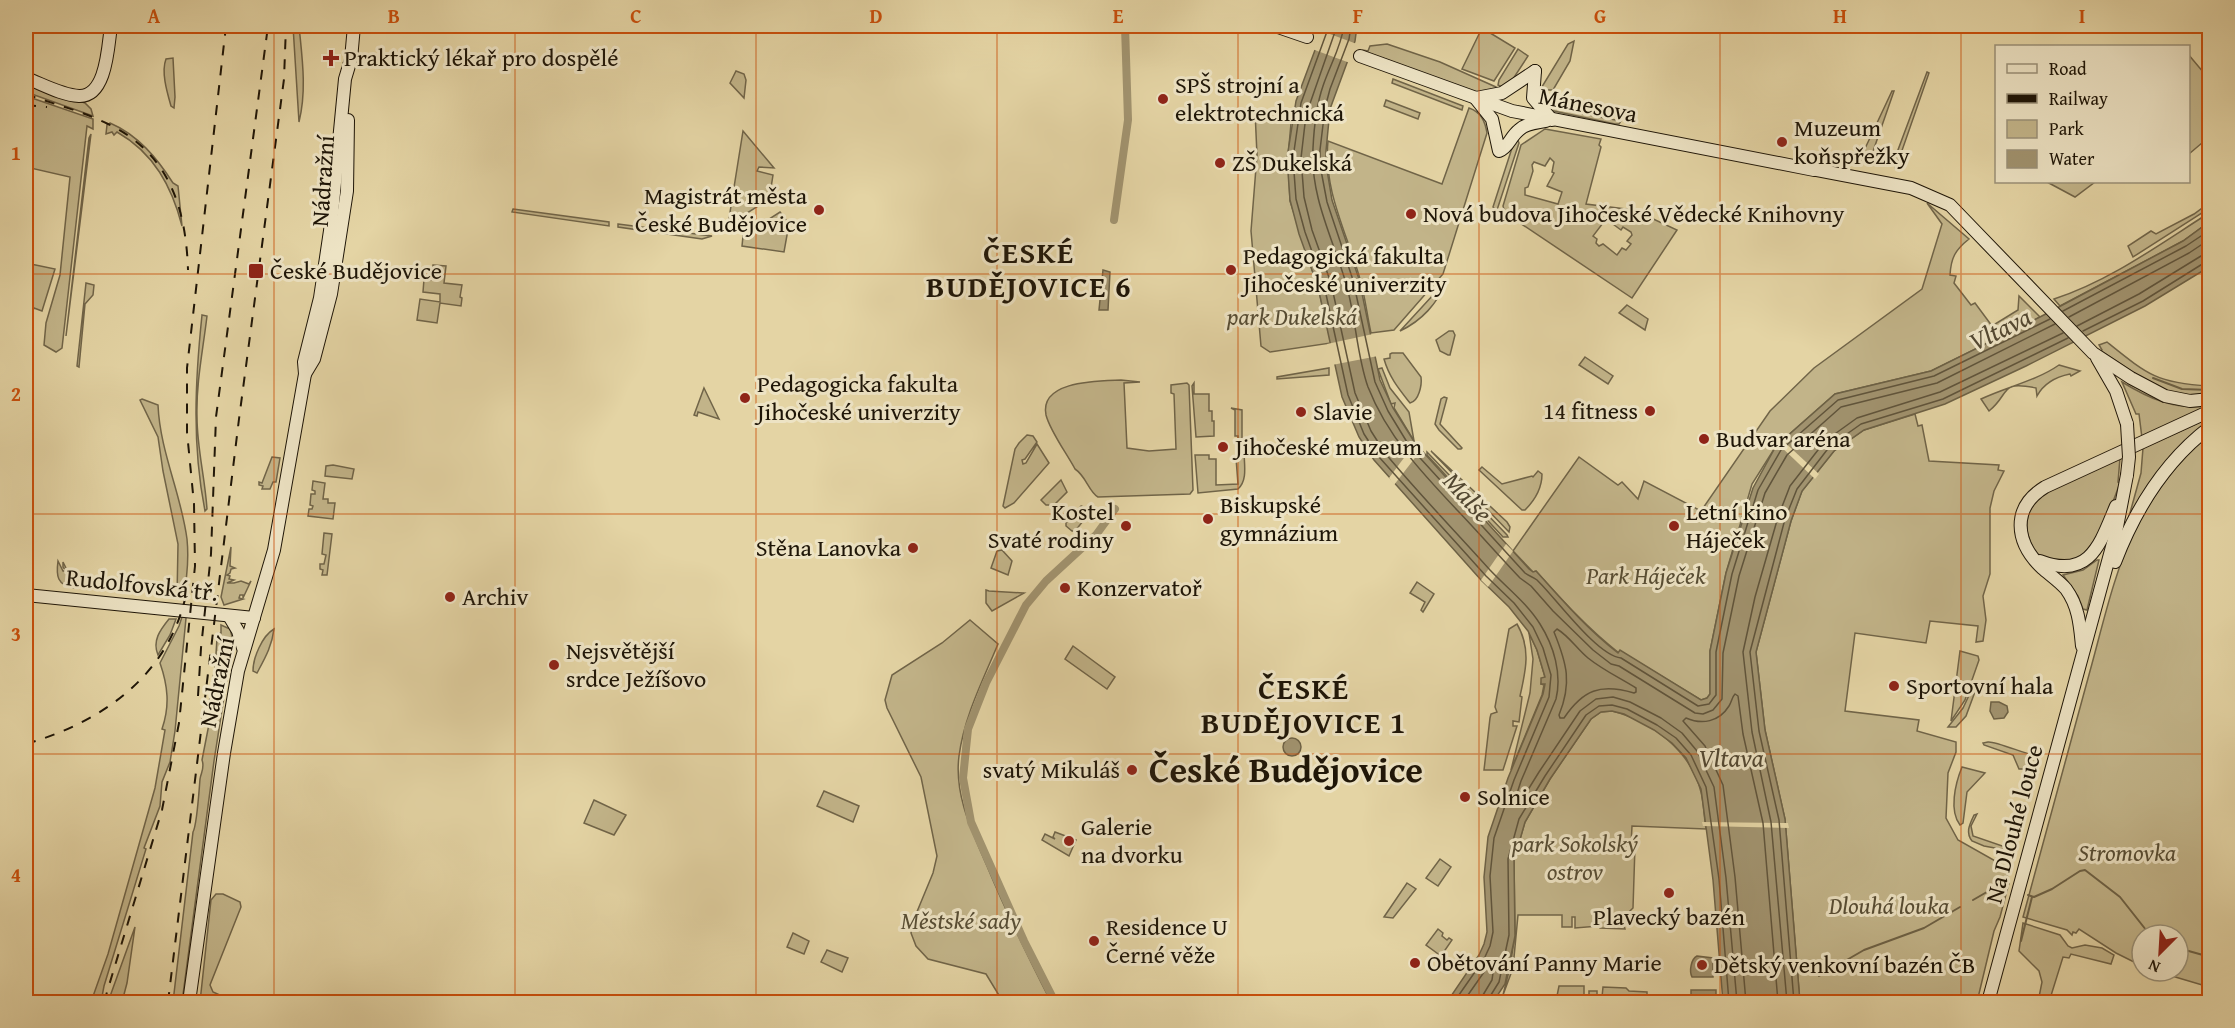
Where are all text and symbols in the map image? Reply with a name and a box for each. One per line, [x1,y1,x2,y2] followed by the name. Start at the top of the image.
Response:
[148,1,161,30] text: A
[388,1,400,30] text: B
[630,1,642,30] text: C
[869,1,883,30] text: D
[1113,1,1124,30] text: E
[1353,1,1363,30] text: F
[1594,1,1606,30] text: G
[1833,1,1847,30] text: H
[2079,1,2085,30] text: I
[344,40,619,75] place label: Praktický lékař pro dospělé
[1995,45,2190,183] legend
[322,49,340,67] marker: Praktický lékař pro dospělé
[2049,55,2087,82] text: Road
[1175,67,1345,130] place label: SPŠ strojní a elektrotechnická
[1536,78,1641,131] street label: Mánesova
[2049,85,2108,112] text: Railway
[1156,92,1170,106] marker: SPŠ strojní a elektrotechnická
[1794,110,1910,173] place label: Muzeum koňspřežky
[2049,115,2085,142] text: Park
[302,133,343,228] street label: Nádražní
[1775,135,1789,149] marker: Muzeum koňspřežky
[11,138,21,167] text: 1
[1232,145,1353,180] place label: ZŠ Dukelská
[2049,145,2095,172] text: Water
[1213,156,1227,170] marker: ZŠ Dukelská
[635,178,808,241] place label: Magistrát města České Budějovice
[1423,196,1844,231] place label: Nová budova Jihočeské Vědecké Knihovny
[812,203,826,217] marker: Magistrát města České Budějovice
[1404,207,1418,221] marker: Nová budova Jihočeské Vědecké Knihovny
[926,230,1132,308] district label: ČESKÉ BUDĚJOVICE 6
[1240,238,1447,301] place label: Pedagogická fakulta Jihočeské univerzity
[270,253,442,288] place label: České Budějovice
[247,262,265,280] marker: České Budějovice
[1224,263,1238,277] marker: Pedagogická fakulta Jihočeské univerzity
[1962,297,2038,360] water label: Vltava
[1226,299,1357,334] park label: park Dukelská
[754,366,961,429] place label: Pedagogicka fakulta Jihočeské univerzity
[11,379,21,408] text: 2
[738,391,752,405] marker: Pedagogicka fakulta Jihočeské univerzity
[1543,393,1638,428] place label: 14 fitness
[1313,394,1372,429] place label: Slavie
[1643,404,1657,418] marker: 14 fitness
[1294,405,1308,419] marker: Slavie
[1716,421,1851,456] place label: Budvar aréna
[1232,429,1423,464] place label: Jihočeské muzeum
[1697,432,1711,446] marker: Budvar aréna
[1216,440,1230,454] marker: Jihočeské muzeum
[1434,462,1502,531] water label: Malše
[1220,487,1339,550] place label: Biskupské gymnázium
[988,494,1114,557] place label: Kostel Svaté rodiny
[1686,494,1788,557] place label: Letní kino Háječek
[1201,512,1215,526] marker: Biskupské gymnázium
[1119,519,1133,533] marker: Kostel Svaté rodiny
[1667,519,1681,533] marker: Letní kino Háječek
[756,530,902,565] place label: Stěna Lanovka
[906,541,920,555] marker: Stěna Lanovka
[1585,558,1706,593] park label: Park Háječek
[64,559,220,610] street label: Rudolfovská tř.
[1077,570,1202,605] place label: Konzervatoř
[462,579,529,614] place label: Archiv
[1058,581,1072,595] marker: Konzervatoř
[443,590,457,604] marker: Archiv
[11,619,21,648] text: 3
[190,632,243,730] street label: Nádražní
[566,633,706,696] place label: Nejsvětější srdce Ježíšovo
[547,658,561,672] marker: Nejsvětější srdce Ježíšovo
[1201,666,1407,744] district label: ČESKÉ BUDĚJOVICE 1
[1906,668,2054,703] place label: Sportovní hala
[1887,679,1901,693] marker: Sportovní hala
[1698,738,1764,777] water label: Vltava
[1976,741,2051,907] street label: Na Dlouhé louce
[1149,742,1423,795] district label: České Budějovice
[983,752,1120,787] place label: svatý Mikuláš
[1125,763,1139,777] marker: svatý Mikuláš
[1477,779,1550,814] place label: Solnice
[1458,790,1472,804] marker: Solnice
[1081,809,1183,872] place label: Galerie na dvorku
[1511,826,1638,889] park label: park Sokolský ostrov
[1062,834,1076,848] marker: Galerie na dvorku
[2078,835,2176,870] park label: Stromovka
[11,860,21,889] text: 4
[1662,886,1676,900] marker: Plavecký bazén
[1828,888,1949,923] park label: Dlouhá louka
[1593,899,1746,934] place label: Plavecký bazén
[901,903,1021,938] park label: Městské sady
[1106,909,1228,972] place label: Residence U Černé věže
[2130,923,2190,983] north arrow
[1087,934,1101,948] marker: Residence U Černé věže
[1427,945,1662,980] place label: Obětování Panny Marie
[1714,947,1975,982] place label: Dětský venkovní bazén ČB
[2144,953,2164,980] text: N
[1408,956,1422,970] marker: Obětování Panny Marie
[1695,958,1709,972] marker: Dětský venkovní bazén ČB

